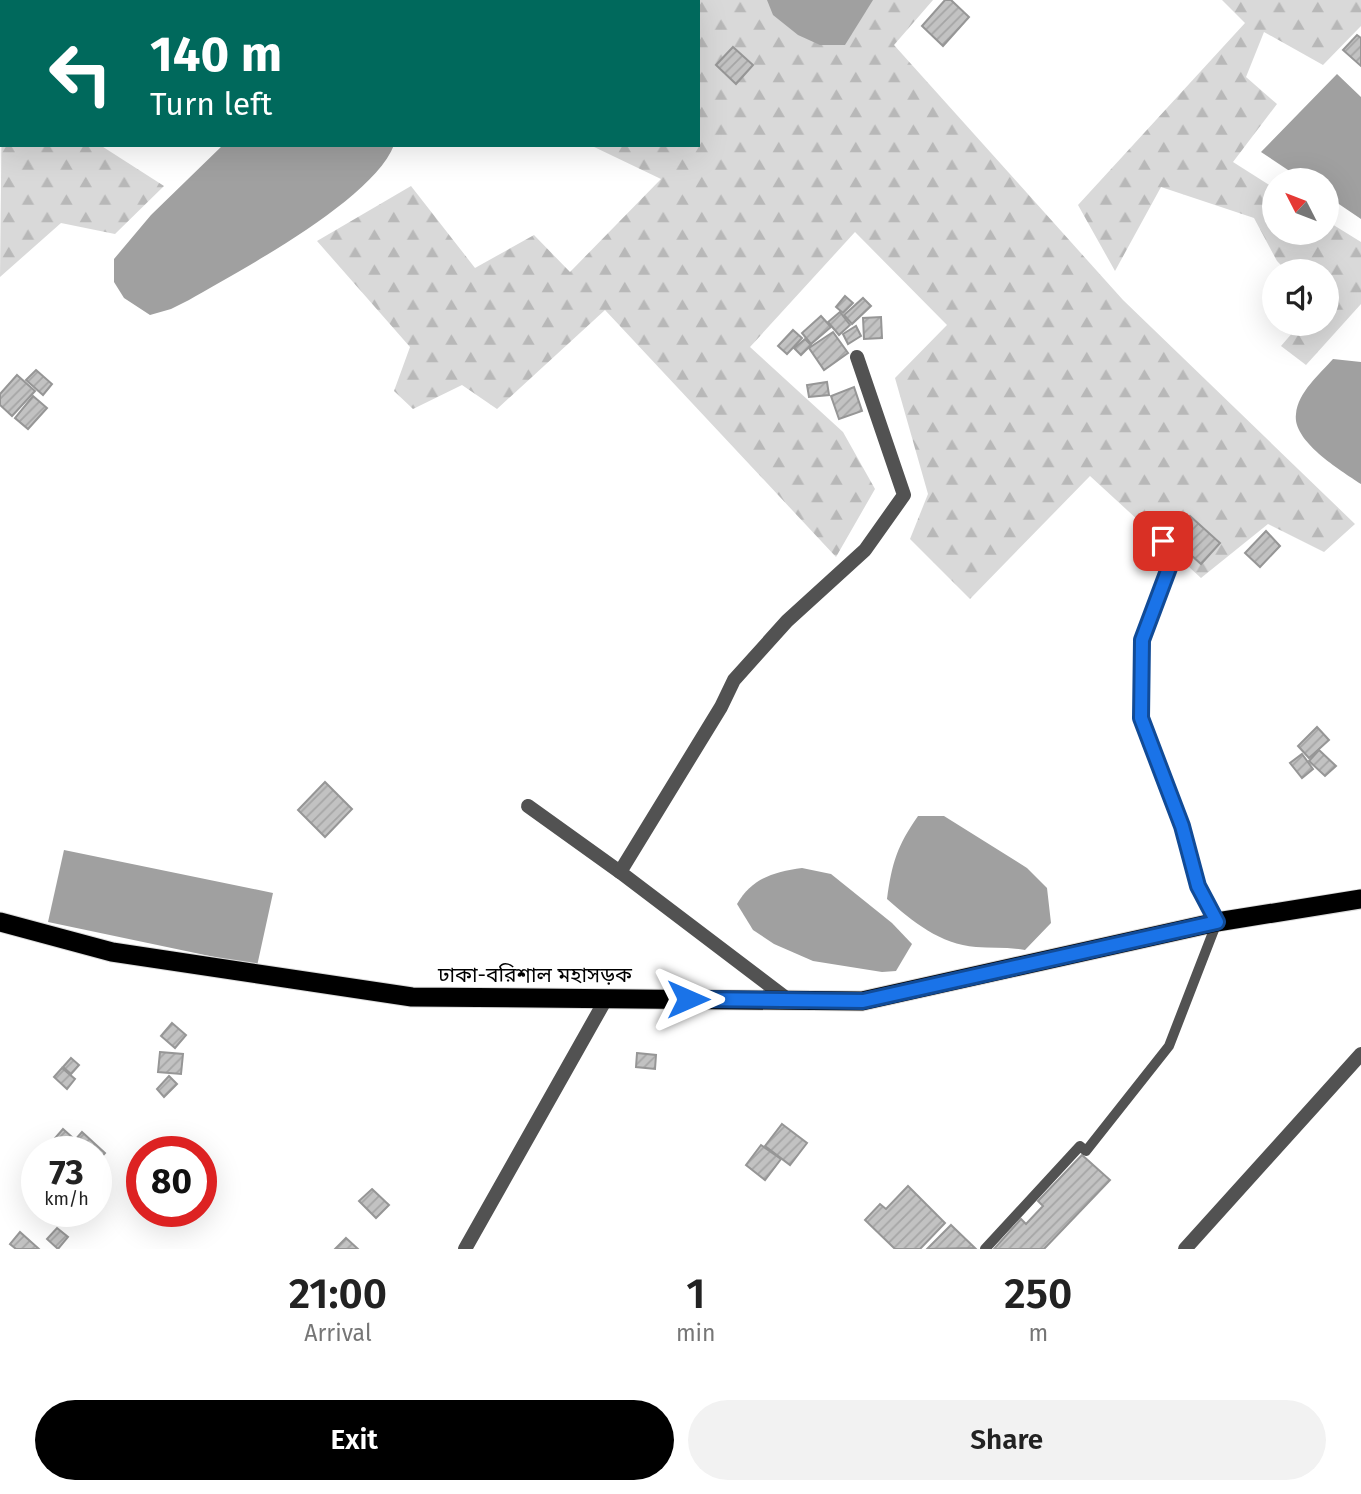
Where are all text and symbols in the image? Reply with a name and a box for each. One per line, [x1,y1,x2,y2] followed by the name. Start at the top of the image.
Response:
[150,25,282,84] text: 140 m
[35,28,126,119] icon: left
[150,85,272,123] text: Turn left
[1262,168,1339,245] north arrow
[1262,168,1339,336] map controls
[1262,259,1339,336] button: sound
[1133,511,1193,571] pin
[1144,522,1182,560] icon: arrive
[437,962,633,988] street label: ঢাকা-বরিশাল মহাসড়ক
[651,962,725,1036] position arrow
[126,1136,217,1227] speed limit sign: 80
[49,1151,84,1193] text: 73
[44,1188,89,1210] text: km/h
[289,1269,387,1319] text: 21:00
[686,1269,705,1319] text: 1
[1004,1269,1072,1319] text: 250
[304,1319,372,1347] text: Arrival
[676,1319,716,1347] text: min
[1028,1319,1048,1347] text: m
[35,1400,674,1480] button: Exit
[688,1400,1326,1480] button: Share

